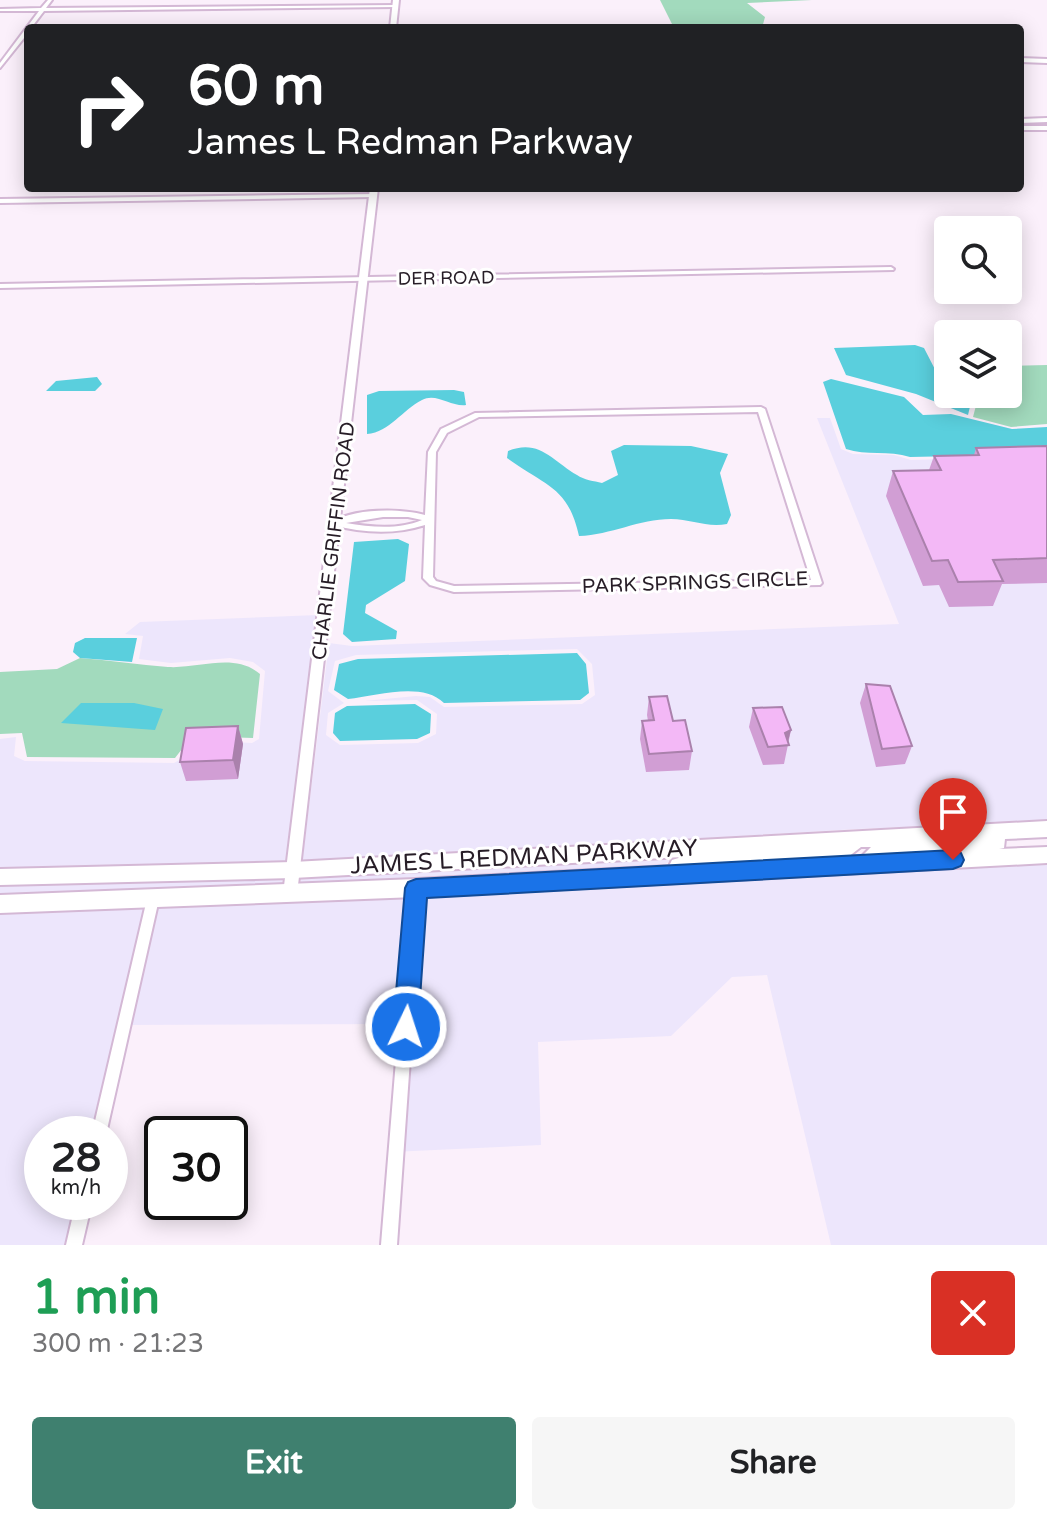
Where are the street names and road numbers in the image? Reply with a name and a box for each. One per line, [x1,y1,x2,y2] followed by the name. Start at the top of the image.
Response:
[398,266,494,290] street label: DER ROAD
[307,421,361,661] street label: CHARLIE GRIFFIN ROAD
[581,567,809,599] street label: PARK SPRINGS CIRCLE
[350,833,698,881] street label: JAMES L REDMAN PARKWAY

